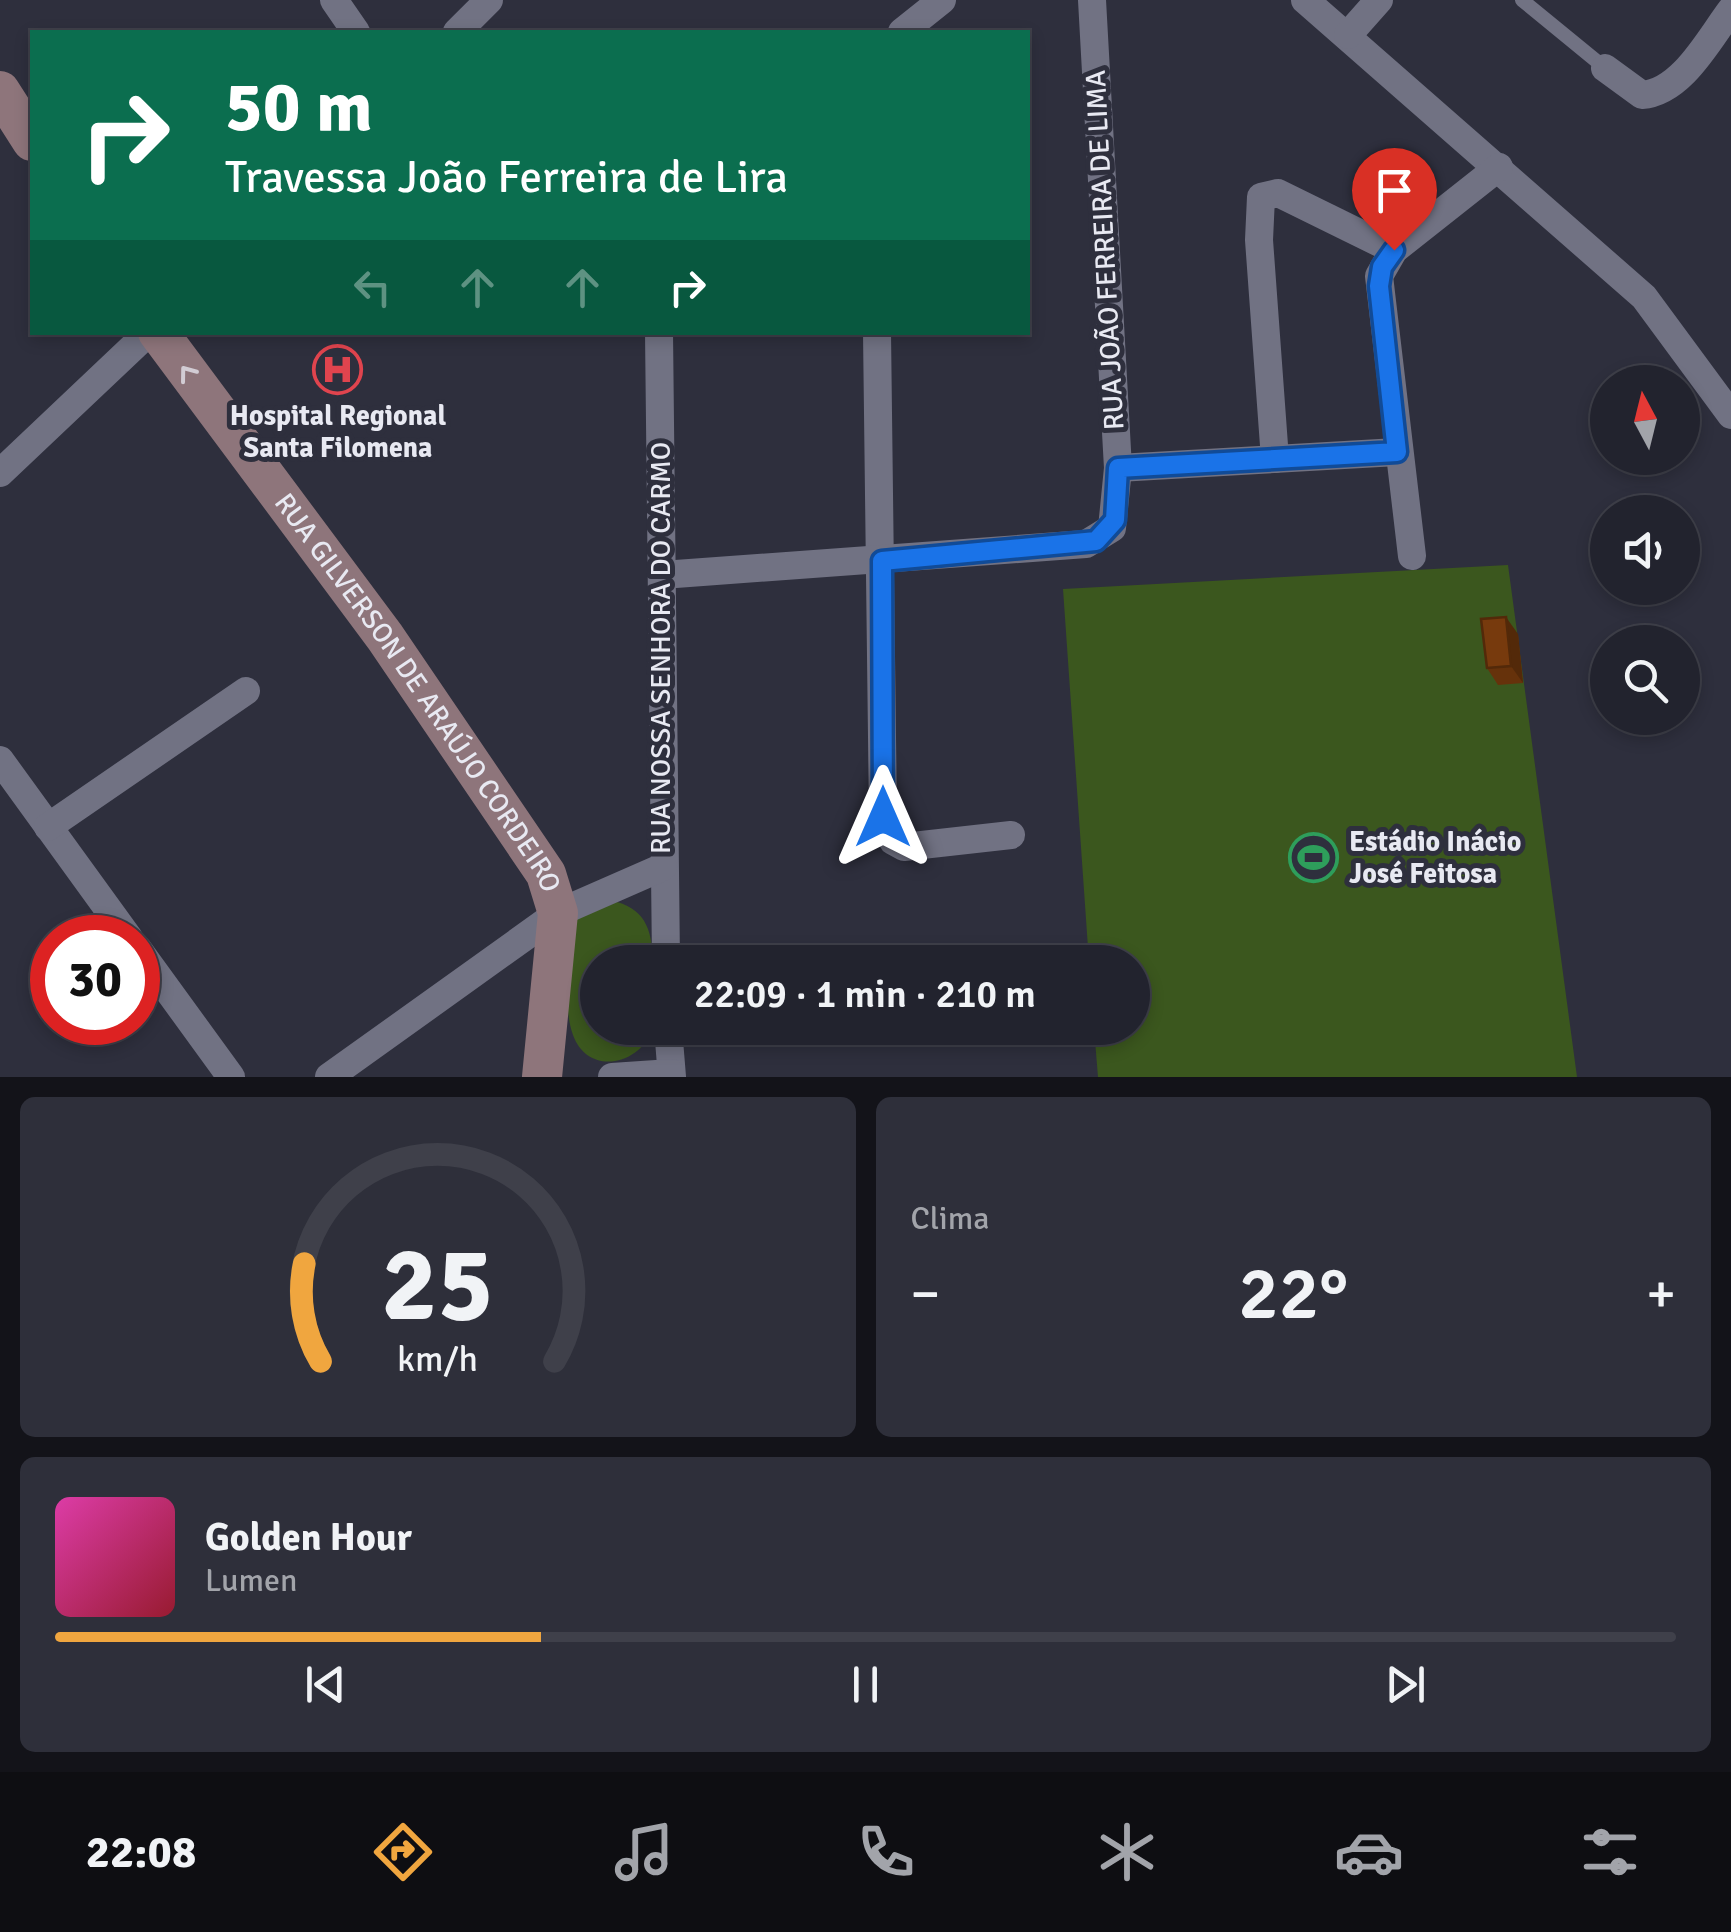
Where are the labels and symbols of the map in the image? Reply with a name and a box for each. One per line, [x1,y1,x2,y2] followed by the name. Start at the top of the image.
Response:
[1079,69,1131,431] street label: RUA JOÃO FERREIRA DE LIMA
[1352,148,1437,251] pin
[312,343,364,395] hospital icon: Hospital Regional Santa Filomena
[1590,365,1700,475] north arrow
[182,366,199,384] one-way arrow
[230,399,446,465] place label: Hospital Regional Santa Filomena
[644,442,678,854] street label: RUA NOSSA SENHORA DO CARMO
[267,487,567,896] street label: RUA GILVERSON DE ARAÚJO CORDEIRO
[831,765,935,869] position arrow
[1349,825,1521,891] place label: Estádio Inácio José Feitosa
[1288,832,1340,884] sports icon: Estádio Inácio José Feitosa
[30,915,160,1045] speed limit sign: 30

